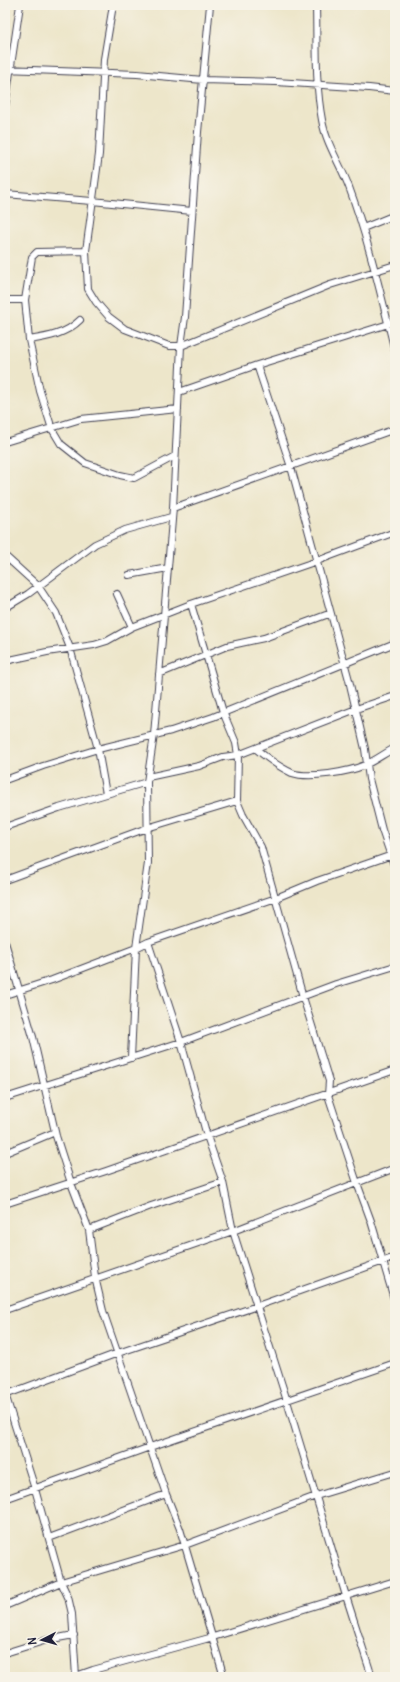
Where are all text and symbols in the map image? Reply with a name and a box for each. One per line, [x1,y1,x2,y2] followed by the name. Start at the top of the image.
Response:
[22,1620,62,1660] north arrow
[25,1637,39,1646] text: N

